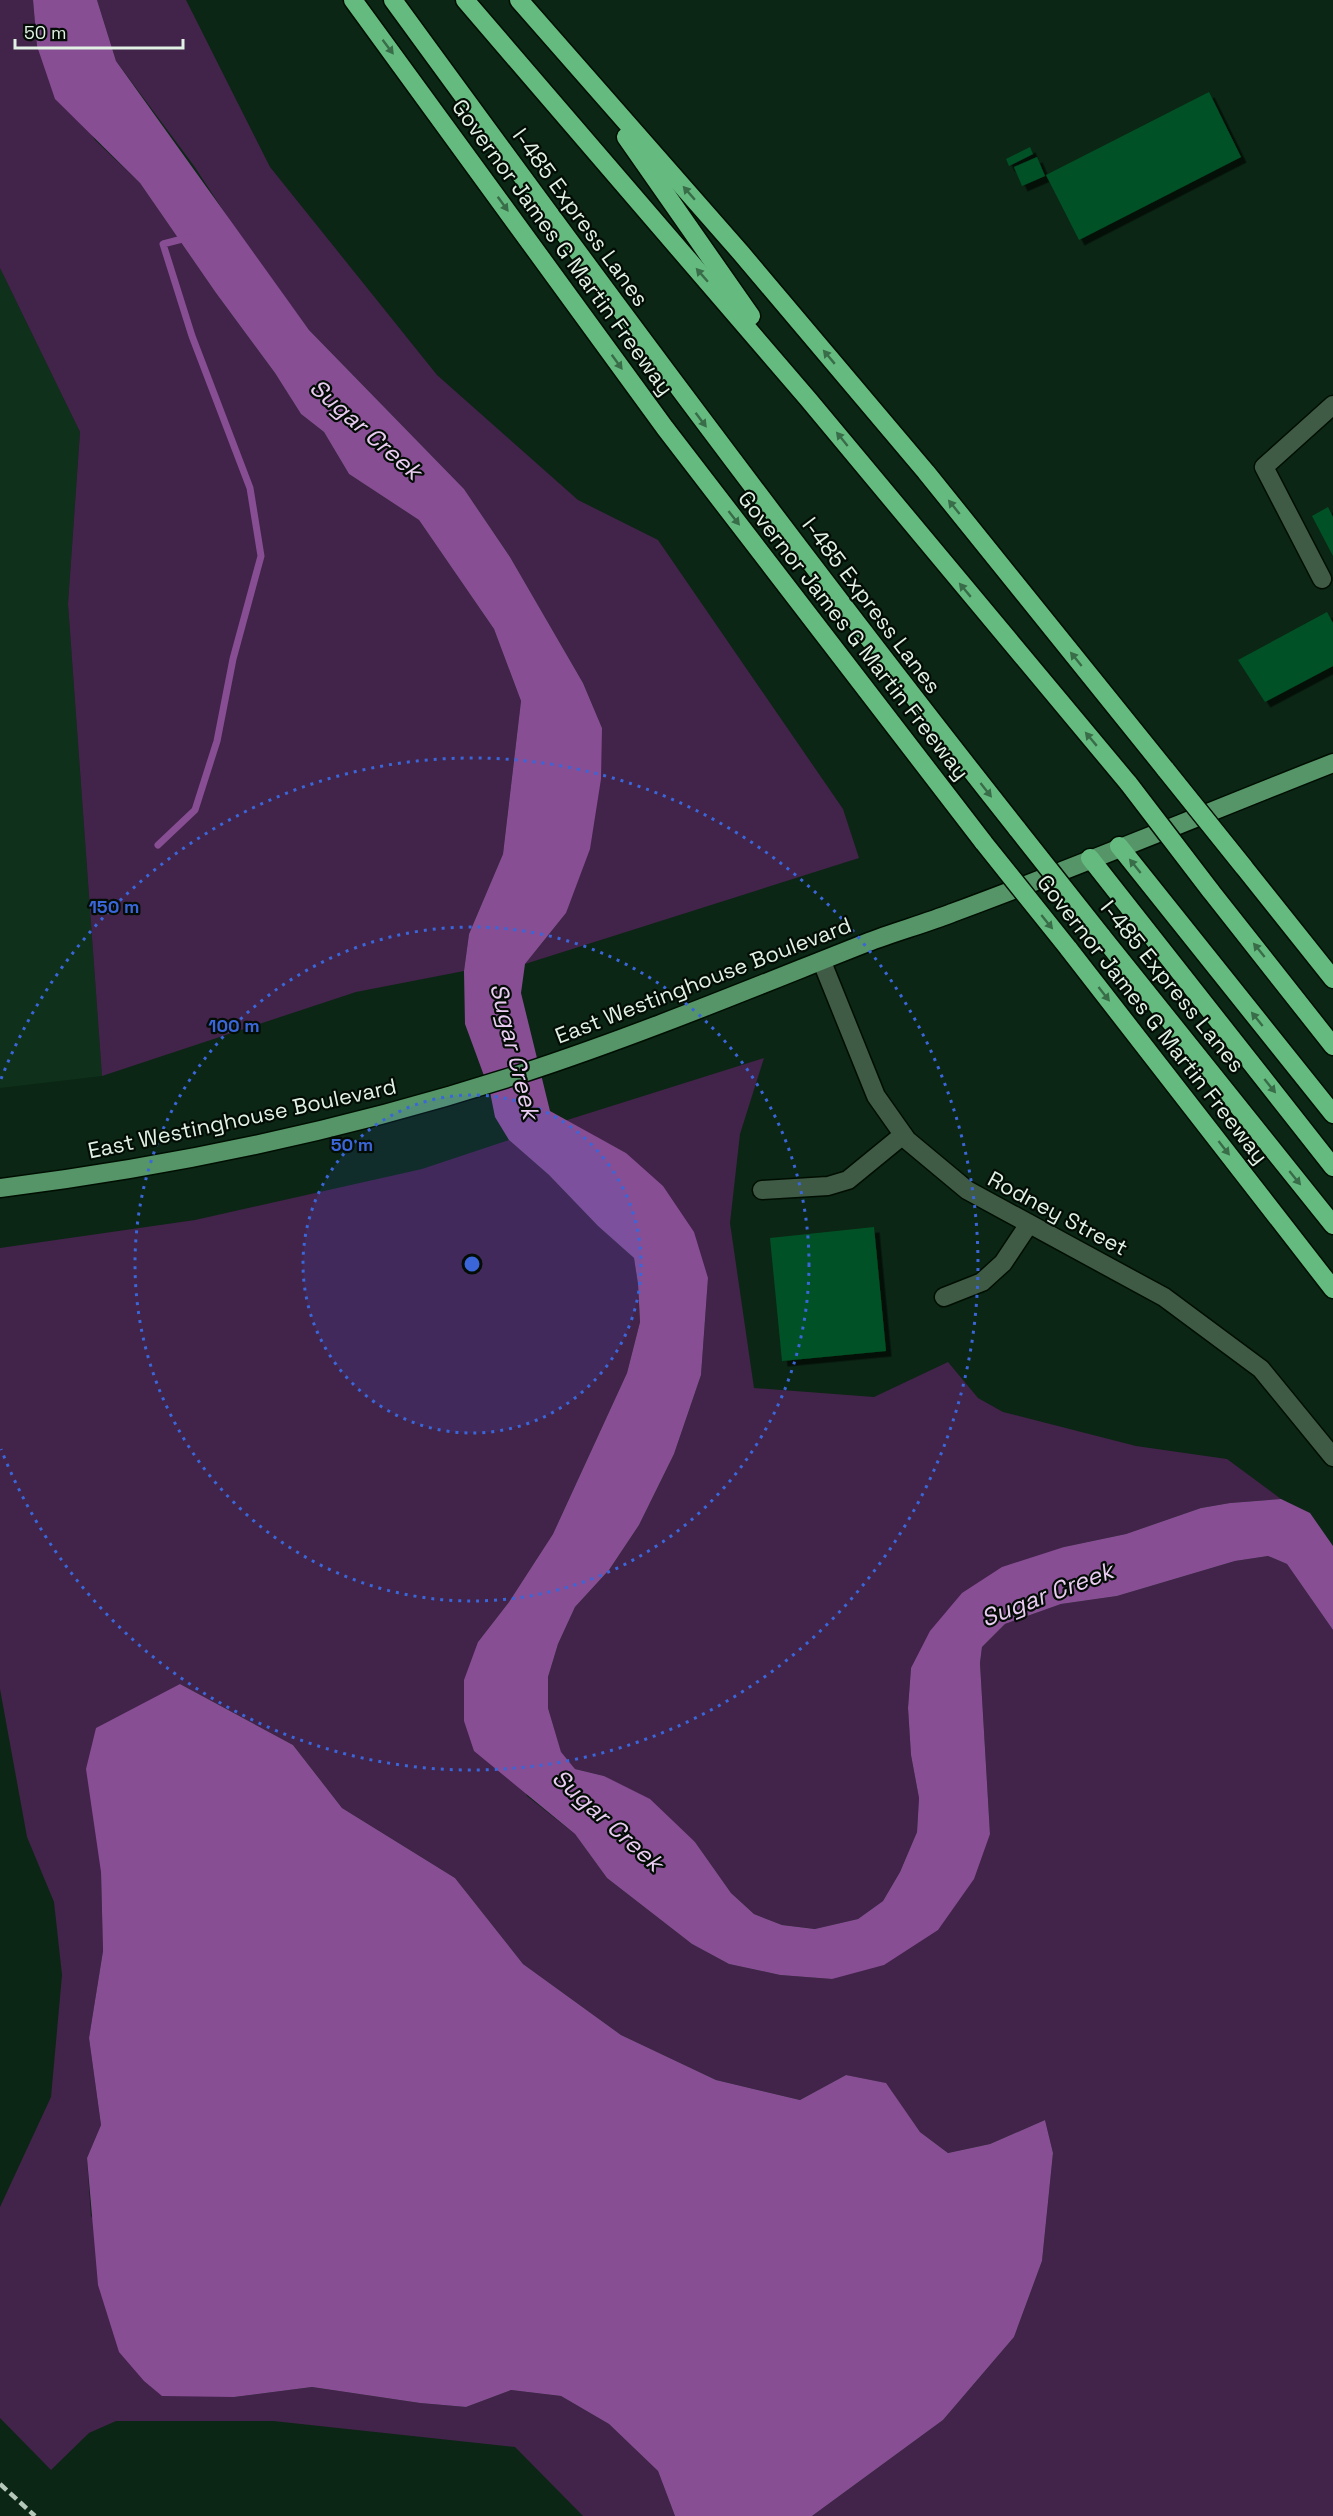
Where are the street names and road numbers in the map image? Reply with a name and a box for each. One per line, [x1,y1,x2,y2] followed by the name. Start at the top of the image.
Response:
[446,93,680,401] street label: Governor James G Martin Freeway
[507,122,655,312] street label: I-485 Express Lanes
[732,485,976,785] street label: Governor James G Martin Freeway
[796,511,948,699] street label: I-485 Express Lanes
[1031,869,1275,1169] street label: Governor James G Martin Freeway
[1095,894,1251,1078] street label: I-485 Express Lanes
[551,910,855,1050] street label: East Westinghouse Boulevard
[85,1072,399,1164] street label: East Westinghouse Boulevard
[983,1164,1133,1262] street label: Rodney Street

